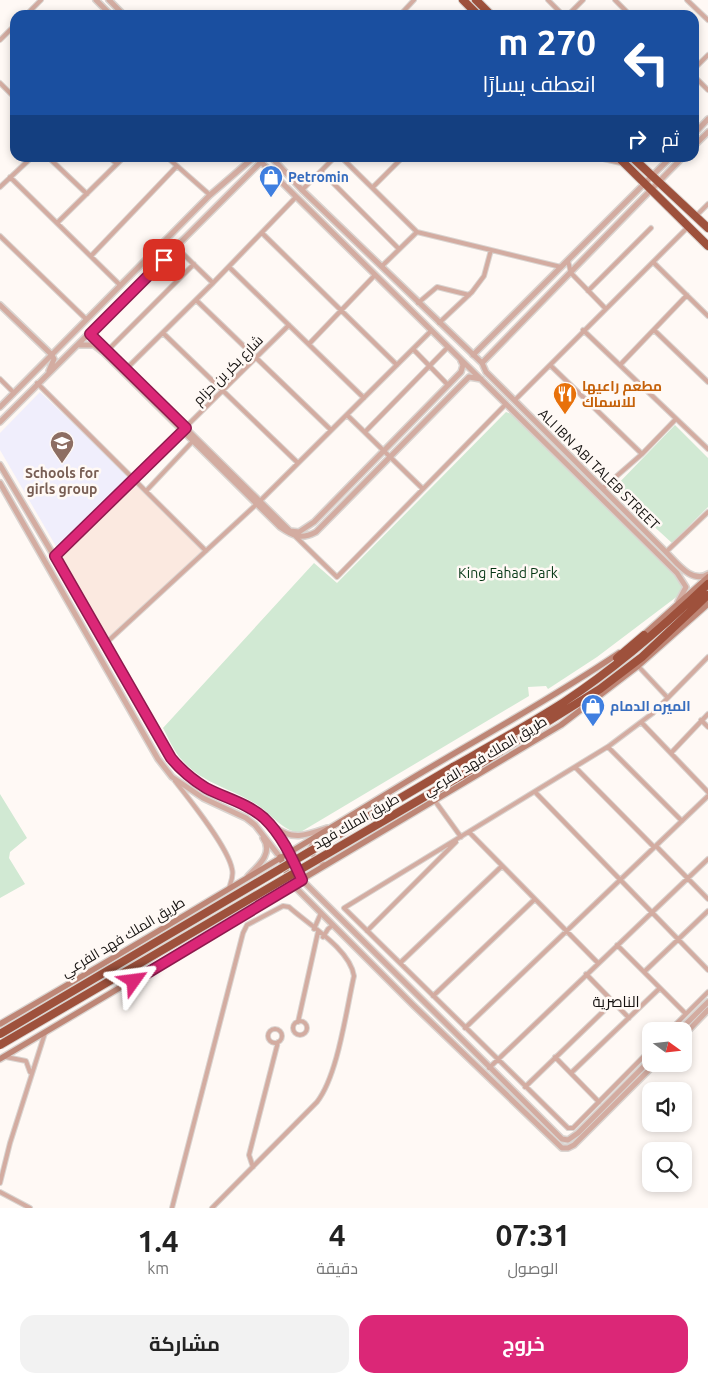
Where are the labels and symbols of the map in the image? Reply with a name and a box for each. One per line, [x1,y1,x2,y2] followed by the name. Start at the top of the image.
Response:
[258,164,284,198] shop icon: Petromin
[288,169,349,185] place label: Petromin
[143,239,185,281] pin
[190,332,268,410] street label: شارع بكر بن حزام
[582,378,662,410] place label: مطعم راعيها للاسماك
[552,381,578,415] restaurant icon: مطعم راعيها للاسماك
[535,405,663,533] street label: ALI IBN ABI TALEB STREET
[49,430,75,464] school or university icon: Schools for girls group
[25,465,99,497] place label: Schools for girls group
[458,565,558,581] park label: King Fahad Park
[580,693,606,727] shop icon: الميره الدمام
[610,698,691,716] place label: الميره الدمام
[420,713,552,803] street label: طريق الملك فهد الفرعي
[310,790,402,853] street label: طريق الملك فهد
[58,894,190,984] street label: طريق الملك فهد الفرعي
[107,954,159,1006] position arrow
[592,993,640,1011] district label: الناصرية
[642,1022,692,1072] north arrow

